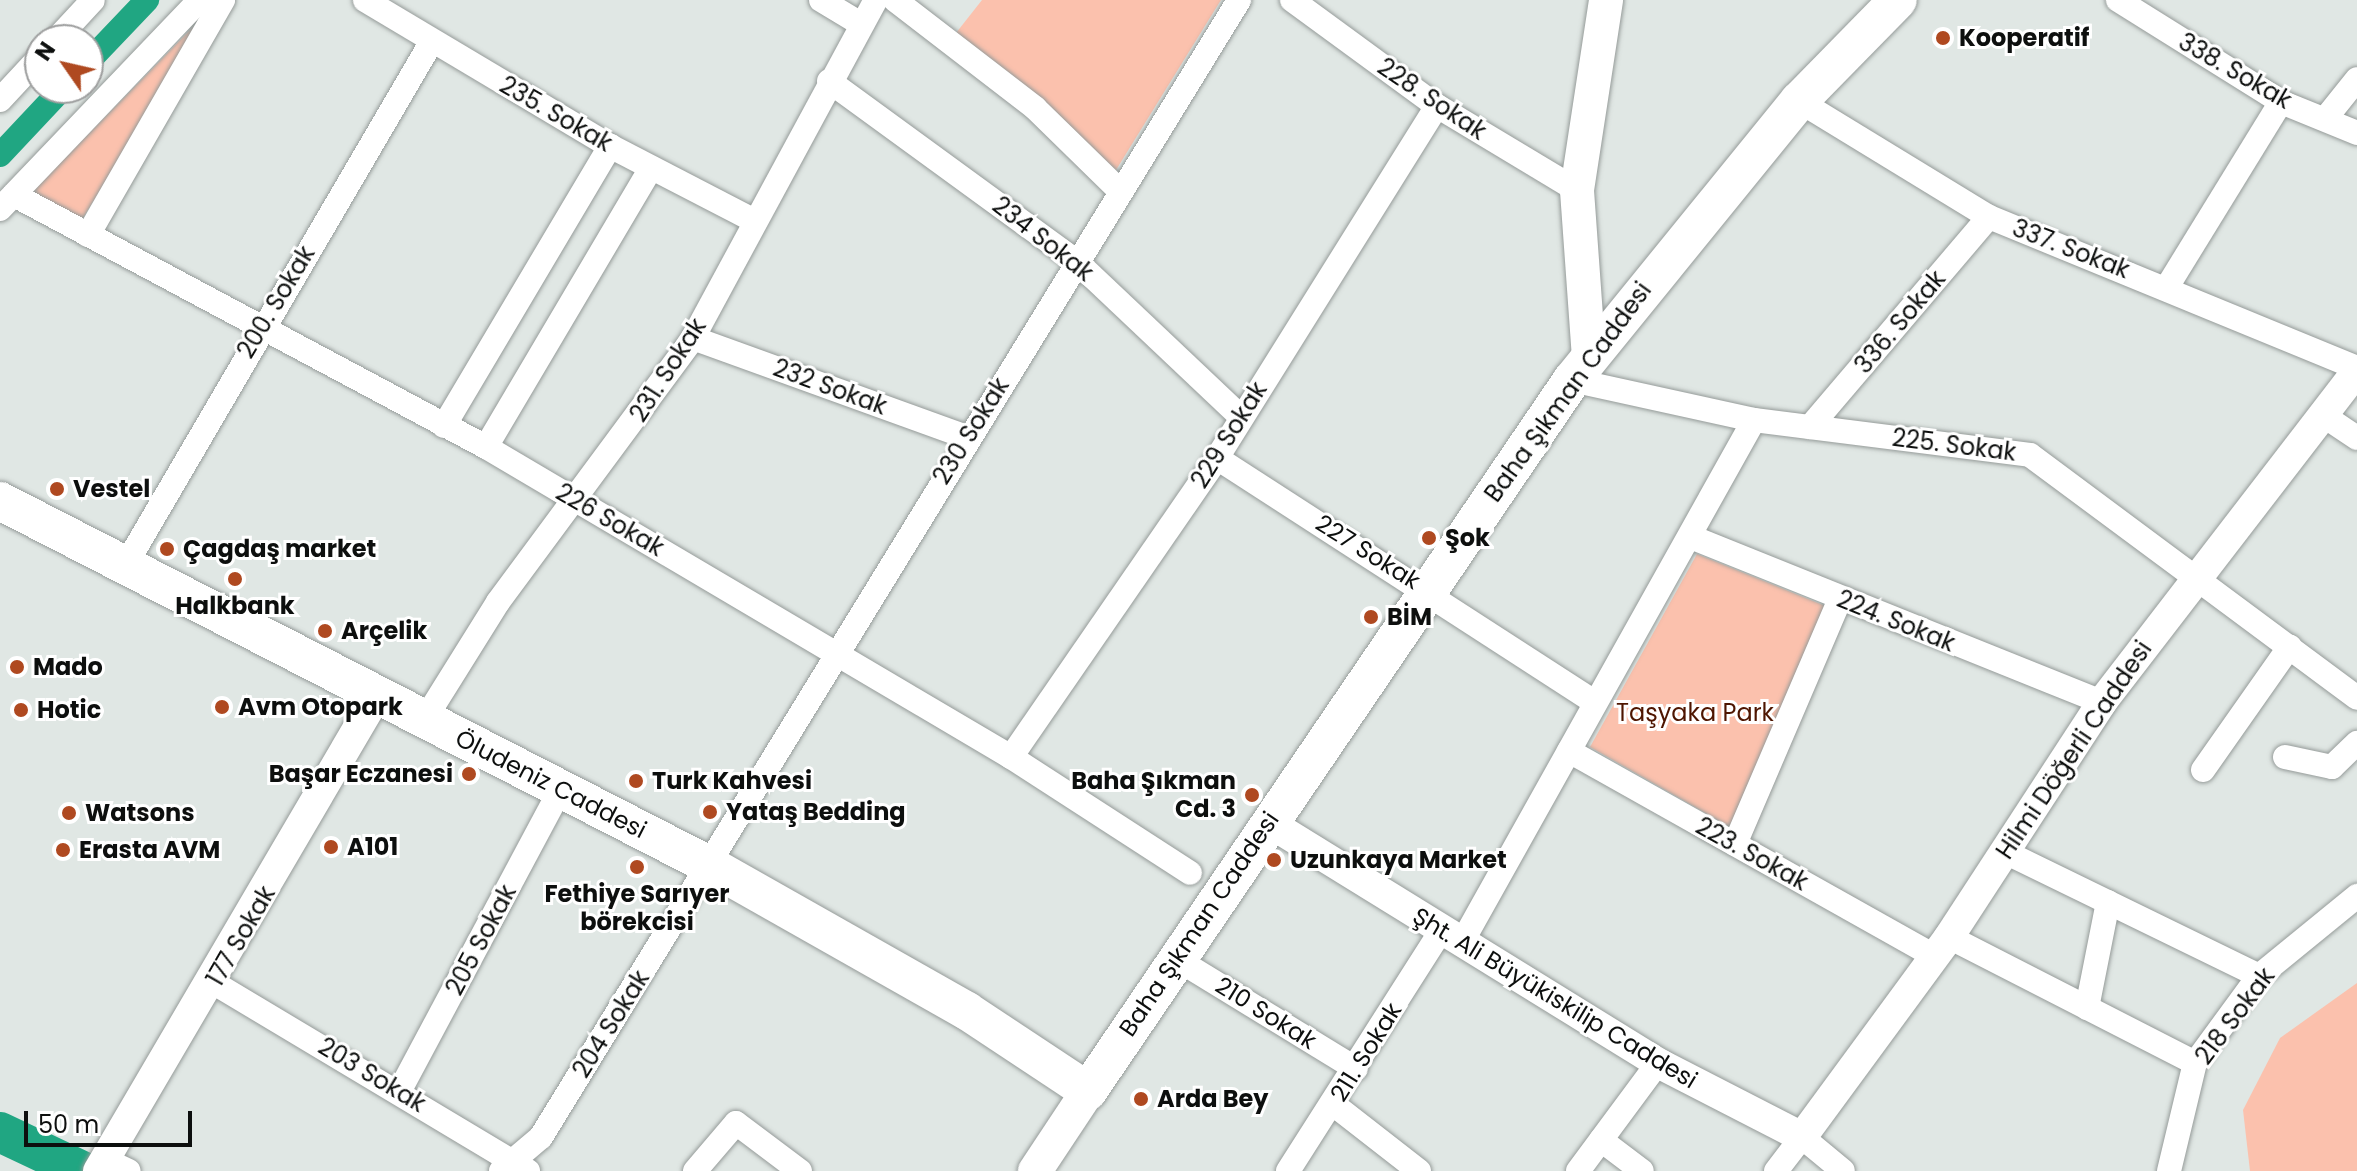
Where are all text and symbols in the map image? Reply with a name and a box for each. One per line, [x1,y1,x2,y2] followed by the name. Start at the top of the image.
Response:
[24,24,104,104] north arrow
[1959,24,2089,52] place label: Kooperatif
[2174,27,2296,115] street label: 338. Sokak
[1934,29,1952,47] marker: Kooperatif
[28,36,63,67] text: N
[1372,52,1492,146] street label: 228. Sokak
[495,70,617,158] street label: 235. Sokak
[987,191,1099,287] street label: 234 Sokak
[2008,213,2134,285] street label: 337. Sokak
[231,241,321,363] street label: 200. Sokak
[1849,265,1951,379] street label: 336. Sokak
[1479,277,1657,507] street label: Baha Şıkman Caddesi
[624,313,712,427] street label: 231. Sokak
[769,353,891,421] street label: 232 Sokak
[927,373,1015,489] street label: 230 Sokak
[1185,377,1273,493] street label: 229 Sokak
[1890,423,2018,467] street label: 225. Sokak
[73,475,150,503] place label: Vestel
[551,478,669,562] street label: 226 Sokak
[48,480,66,498] marker: Vestel
[1311,509,1425,595] street label: 227 Sokak
[1445,524,1490,552] place label: Şok
[1420,529,1438,547] marker: Şok
[183,535,376,563] place label: Çagdaş market
[158,540,176,558] marker: Çagdaş market
[226,570,244,588] marker: Halkbank
[1833,584,1959,658] street label: 224. Sokak
[175,592,295,620] place label: Halkbank
[1387,603,1432,631] place label: BİM
[1362,608,1380,626] marker: BİM
[341,617,427,645] place label: Arçelik
[316,622,334,640] marker: Arçelik
[1990,636,2158,864] street label: Hilmi Döğerli Caddesi
[33,653,103,681] place label: Mado
[8,658,26,676] marker: Mado
[238,693,403,721] place label: Avm Otopark
[37,696,101,724] place label: Hotic
[213,698,231,716] marker: Avm Otopark
[1616,699,1774,727] park label: Taşyaka Park
[12,701,30,719] marker: Hotic
[451,723,651,845] street label: Öludeniz Caddesi
[269,760,453,788] place label: Başar Eczanesi
[460,765,478,783] marker: Başar Eczanesi
[652,767,812,795] place label: Turk Kahvesi
[1071,767,1236,823] place label: Baha Şıkman Cd. 3
[627,772,645,790] marker: Turk Kahvesi
[1243,786,1261,804] marker: Baha Şıkman Cd. 3
[726,798,906,826] place label: Yataş Bedding
[85,799,195,827] place label: Watsons
[701,803,719,821] marker: Yataş Bedding
[60,804,78,822] marker: Watsons
[1113,806,1285,1042] street label: Baha Şıkman Caddesi
[1691,811,1813,897] street label: 223. Sokak
[347,833,398,861] place label: A101
[79,836,220,864] place label: Erasta AVM
[322,838,340,856] marker: A101
[54,841,72,859] marker: Erasta AVM
[1290,846,1507,874] place label: Uzunkaya Market
[1265,851,1283,869] marker: Uzunkaya Market
[628,858,646,876] marker: Fethiye Sarıyer börekcisi
[440,880,522,1000] street label: 205 Sokak
[544,880,730,936] place label: Fethiye Sarıyer börekcisi
[201,881,281,991] street label: 177 Sokak
[1407,901,1703,1095] street label: Şht. Ali Büyükiskilip Caddesi
[2189,962,2281,1070] street label: 218 Sokak
[567,965,655,1083] street label: 204 Sokak
[1210,971,1322,1055] street label: 210 Sokak
[1324,997,1408,1107] street label: 211. Sokak
[313,1032,431,1118] street label: 203 Sokak
[1157,1085,1268,1113] place label: Arda Bey
[1132,1090,1150,1108] marker: Arda Bey
[28,1095,196,1145] scale bar
[38,1108,99,1141] text: 50 m

